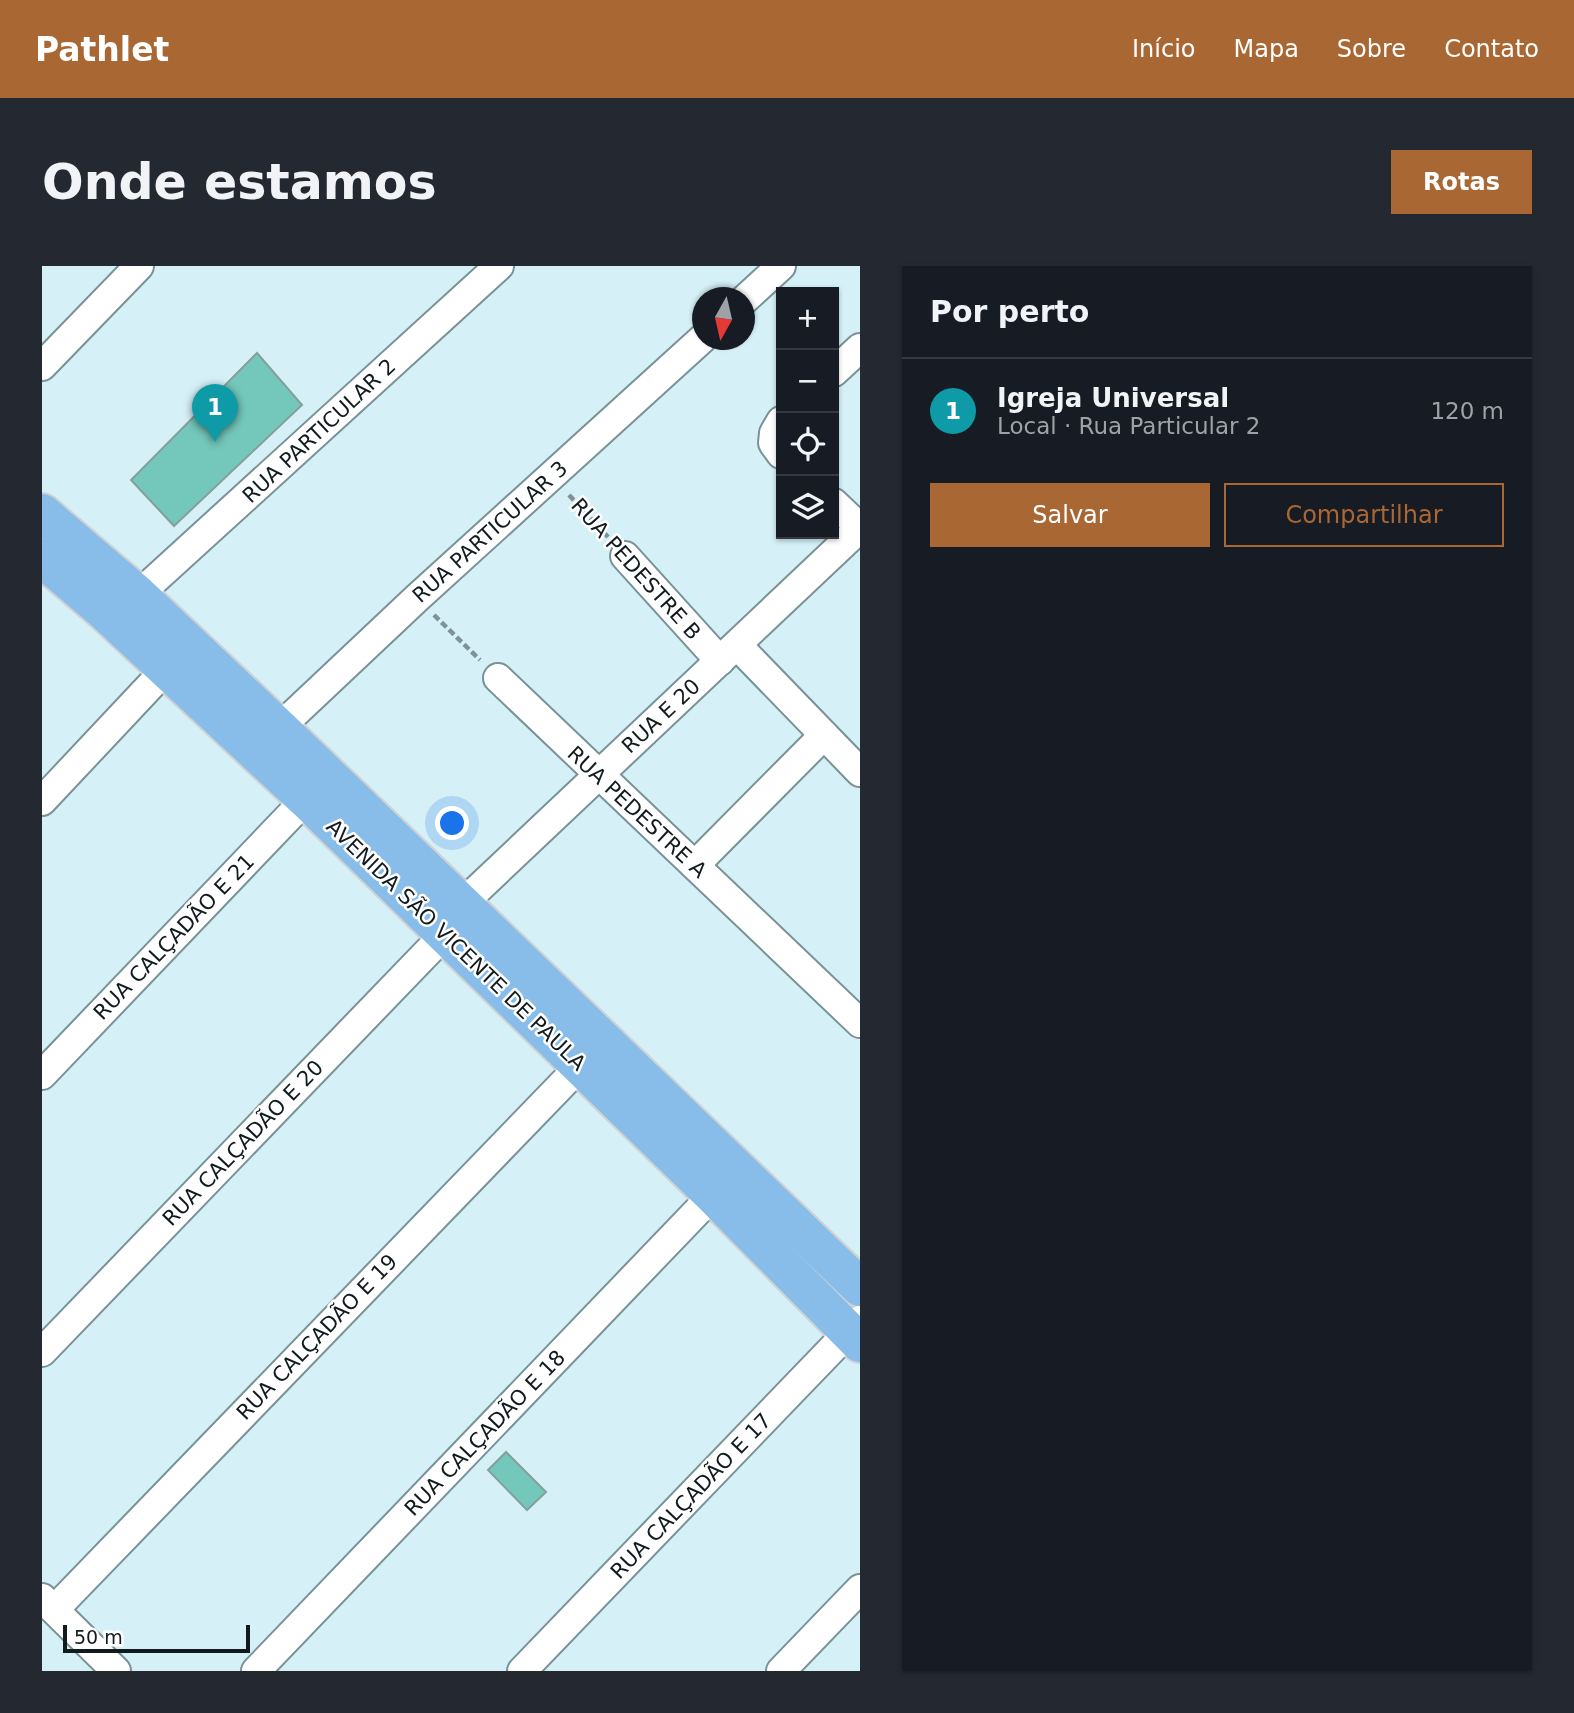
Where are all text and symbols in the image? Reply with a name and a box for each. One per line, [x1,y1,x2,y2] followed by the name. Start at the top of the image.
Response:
[35,30,169,69] text: Pathlet
[1132,35,1196,63] text: Início
[1234,35,1299,63] text: Mapa
[1337,35,1406,63] text: Sobre
[1444,35,1539,63] text: Contato
[1391,150,1532,214] button: Rotas
[42,154,437,211] text: Onde estamos
[692,287,755,350] north arrow
[776,287,839,539] map controls
[776,287,839,350] button: +
[930,294,1089,329] text: Por perto
[776,350,839,413] button: −
[238,354,400,508] street label: RUA PARTICULAR 2
[997,383,1229,413] text: Igreja Universal
[192,384,238,442] pin: 1
[945,398,961,424] text: 1
[1430,398,1504,424] text: 120 m
[776,413,839,476] button: locate
[997,413,1260,439] text: Local · Rua Particular 2
[408,456,572,608] street label: RUA PARTICULAR 3
[776,476,839,539] button: layers
[930,483,1210,547] button: Salvar
[1224,483,1504,547] button: Compartilhar
[566,494,706,644] street label: RUA PEDESTRE B
[617,674,705,758] street label: RUA E 20
[562,741,712,883] street label: RUA PEDESTRE A
[435,806,469,840] your location
[321,813,592,1076] street label: AVENIDA SÃO VICENTE DE PAULA
[87,848,259,1025] street label: RUA CALÇADÃO E 21
[156,1054,328,1231] street label: RUA CALÇADÃO E 20
[230,1248,402,1425] street label: RUA CALÇADÃO E 19
[398,1344,570,1521] street label: RUA CALÇADÃO E 18
[604,1407,776,1584] street label: RUA CALÇADÃO E 17
[63,1622,250,1654] scale bar
[74,1626,123,1648] text: 50 m

